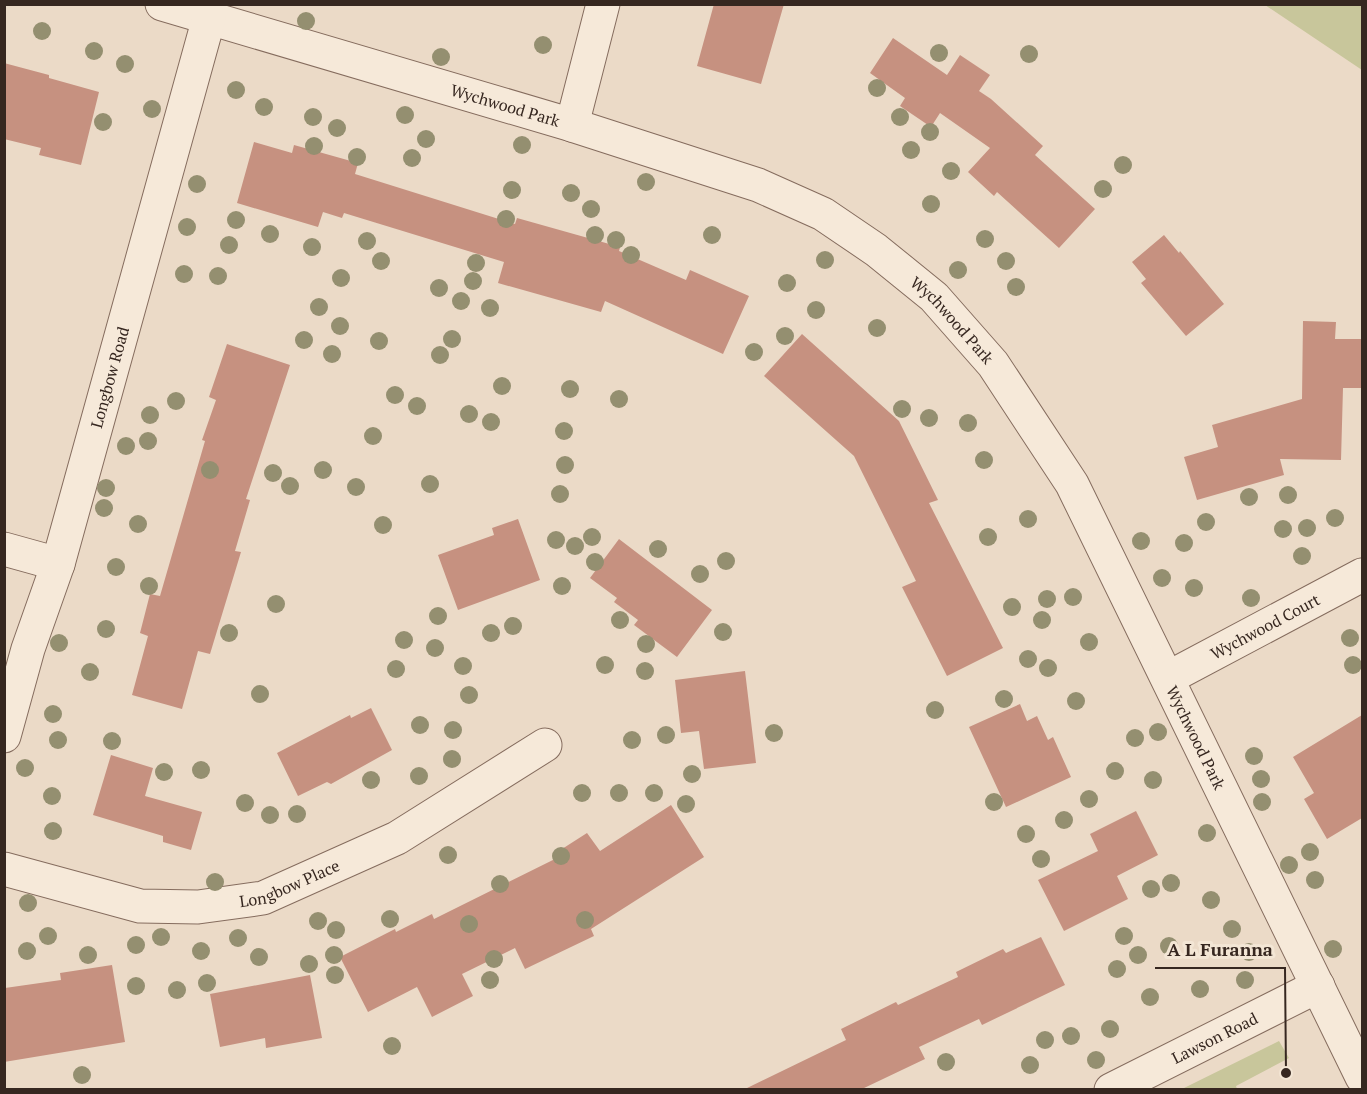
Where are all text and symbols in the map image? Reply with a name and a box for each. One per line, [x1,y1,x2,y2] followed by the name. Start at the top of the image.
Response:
[448,79,563,132] street label: Wychwood Park
[906,271,999,369] street label: Wychwood Park
[85,324,134,431] street label: Longbow Road
[1207,588,1324,664] street label: Wychwood Court
[1161,682,1231,794] street label: Wychwood Park
[238,854,343,912] street label: Longbow Place
[1155,932,1285,968] callout: A L Furanna
[1167,937,1273,961] text: A L Furanna
[1168,1007,1261,1069] street label: Lawson Road

